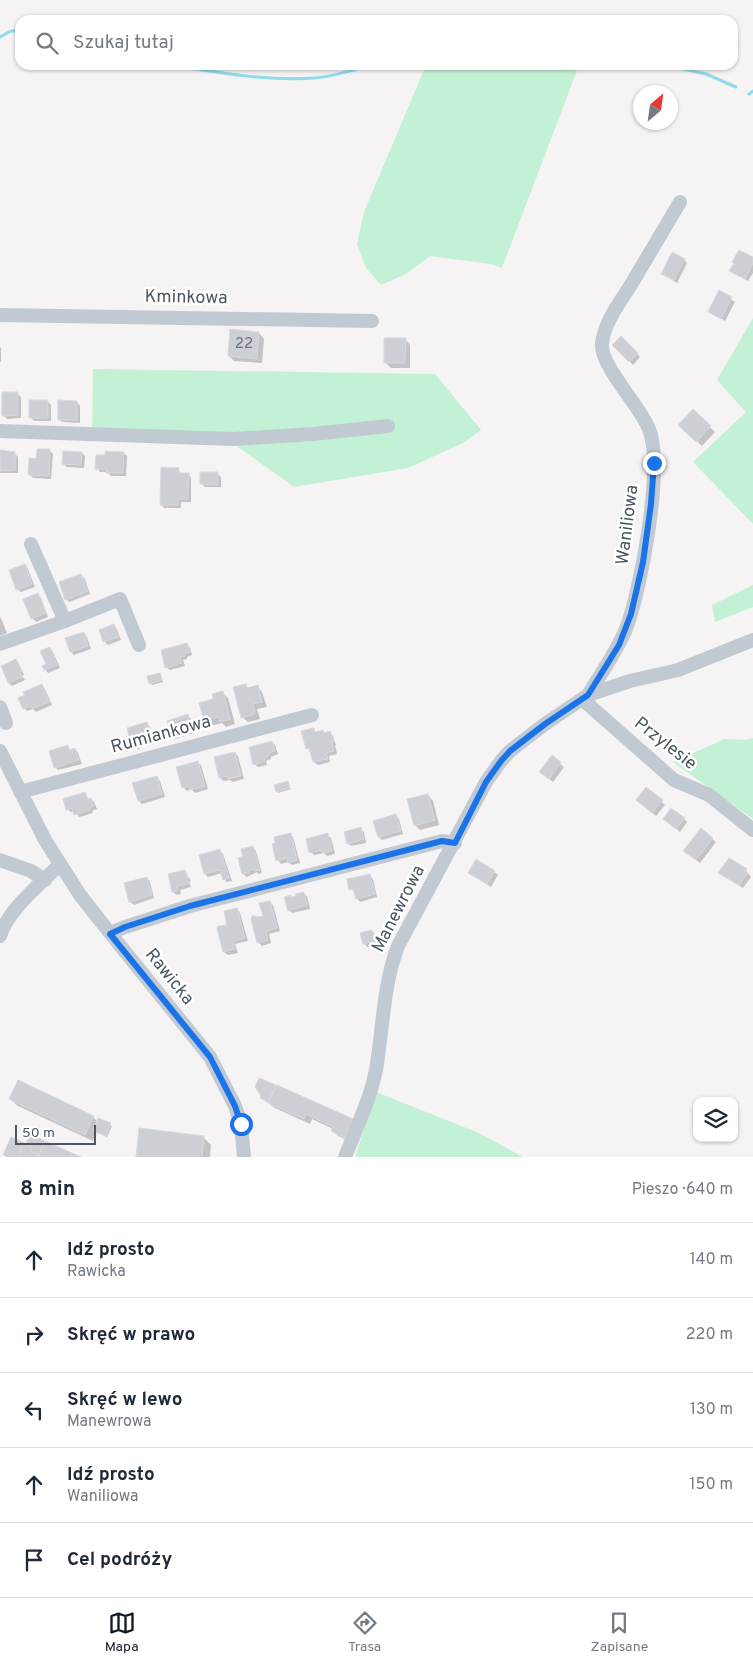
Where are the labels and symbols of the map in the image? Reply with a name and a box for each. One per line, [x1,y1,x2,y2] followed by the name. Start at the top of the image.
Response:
[633,85,678,130] north arrow
[144,286,228,310] street label: Kminkowa
[235,335,253,354] house number: 22
[643,452,666,475] route end
[612,484,644,566] street label: Waniliowa
[108,711,214,759] street label: Rumiankowa
[629,712,701,776] street label: Przylesie
[367,861,431,957] street label: Manewrowa
[139,944,199,1010] street label: Rawicka
[230,1113,253,1136] route start
[15,1122,96,1145] scale bar

